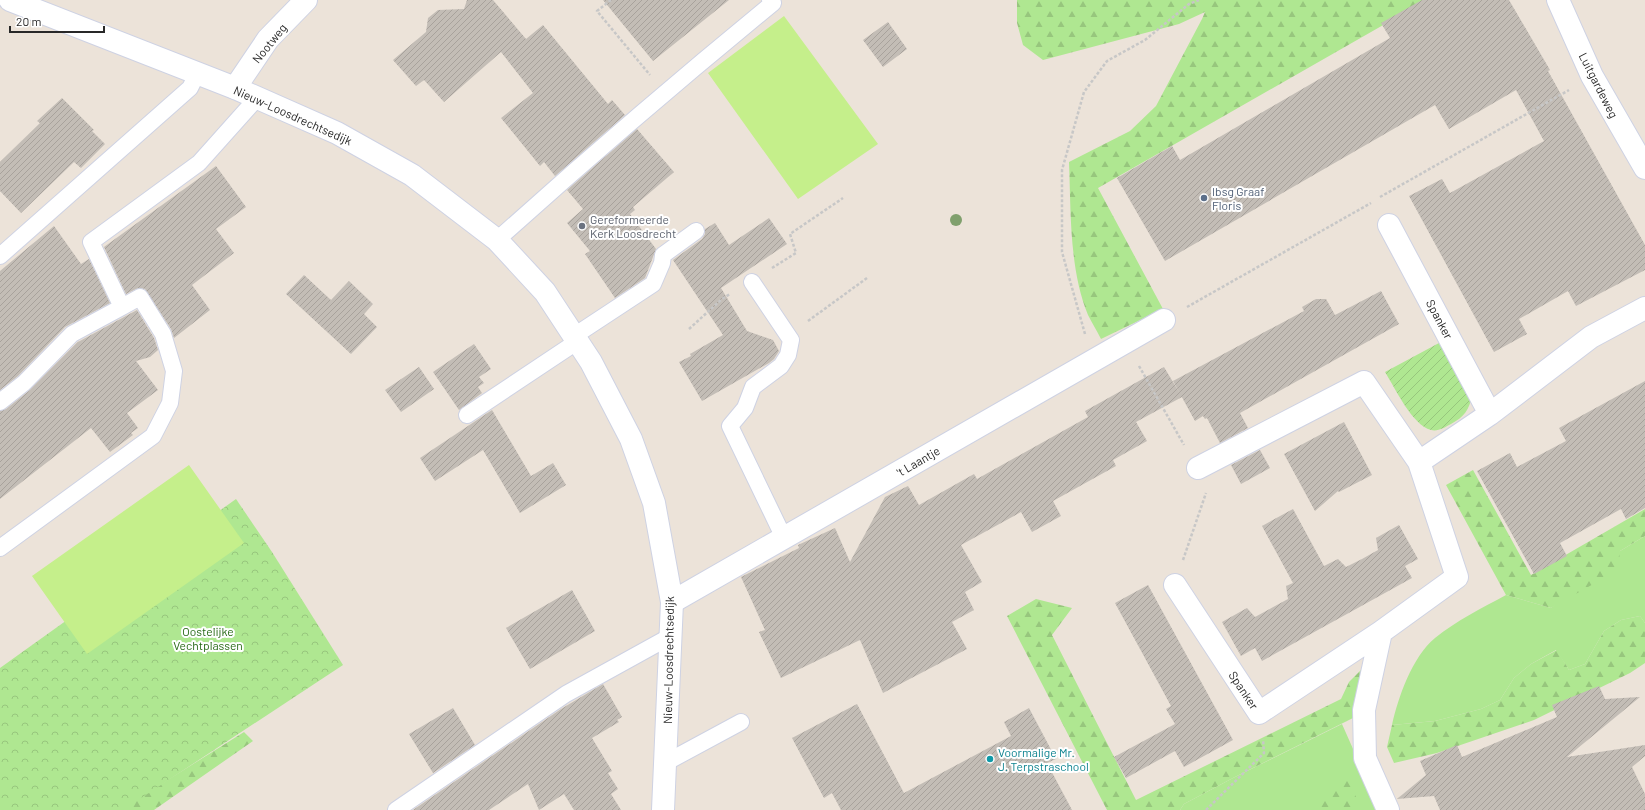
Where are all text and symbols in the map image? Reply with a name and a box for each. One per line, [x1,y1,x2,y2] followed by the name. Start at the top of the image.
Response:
[10,8,104,34] scale bar
[16,14,42,28] text: 20 m
[249,20,289,66] street label: Nootweg
[1577,50,1621,120] street label: Luitgardeweg
[232,83,354,147] street label: Nieuw-Loosdrechtsedijk
[1212,184,1264,212] place label: Ibsg Graaf Floris
[1199,193,1209,203] marker: Ibsg Graaf Floris
[590,212,676,240] place label: Gereformeerde Kerk Loosdrecht
[577,221,587,231] marker: Gereformeerde Kerk Loosdrecht
[1424,297,1457,342] street label: Spanker
[894,443,942,479] street label: 't Laantje
[660,596,676,724] street label: Nieuw-Loosdrechtsedijk
[173,624,243,652] park label: Oostelijke Vechtplassen
[1226,668,1262,712] street label: Spanker
[998,745,1089,773] place label: Voormalige Mr. J. Terpstraschool
[985,754,995,764] marker: Voormalige Mr. J. Terpstraschool

